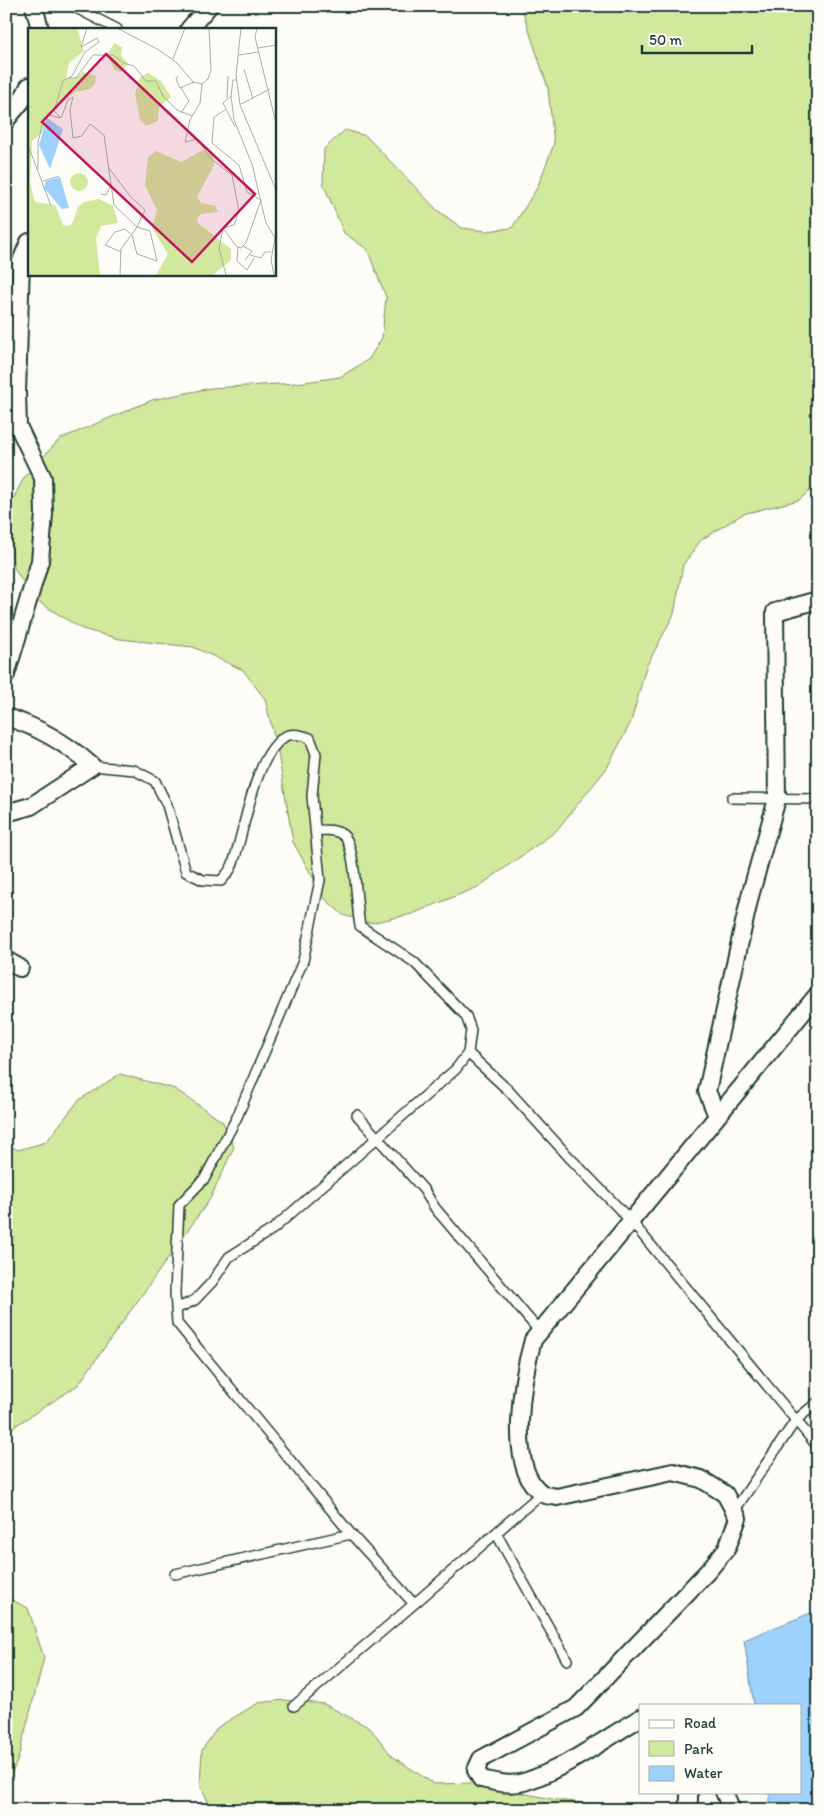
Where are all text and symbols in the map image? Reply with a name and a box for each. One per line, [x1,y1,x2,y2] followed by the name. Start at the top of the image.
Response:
[642,22,752,54] scale bar
[28,28,275,275] inset map
[649,31,682,49] text: 50 m
[639,1704,802,1794] legend
[684,1714,717,1732] text: Road
[684,1740,714,1758] text: Park
[684,1764,723,1782] text: Water

